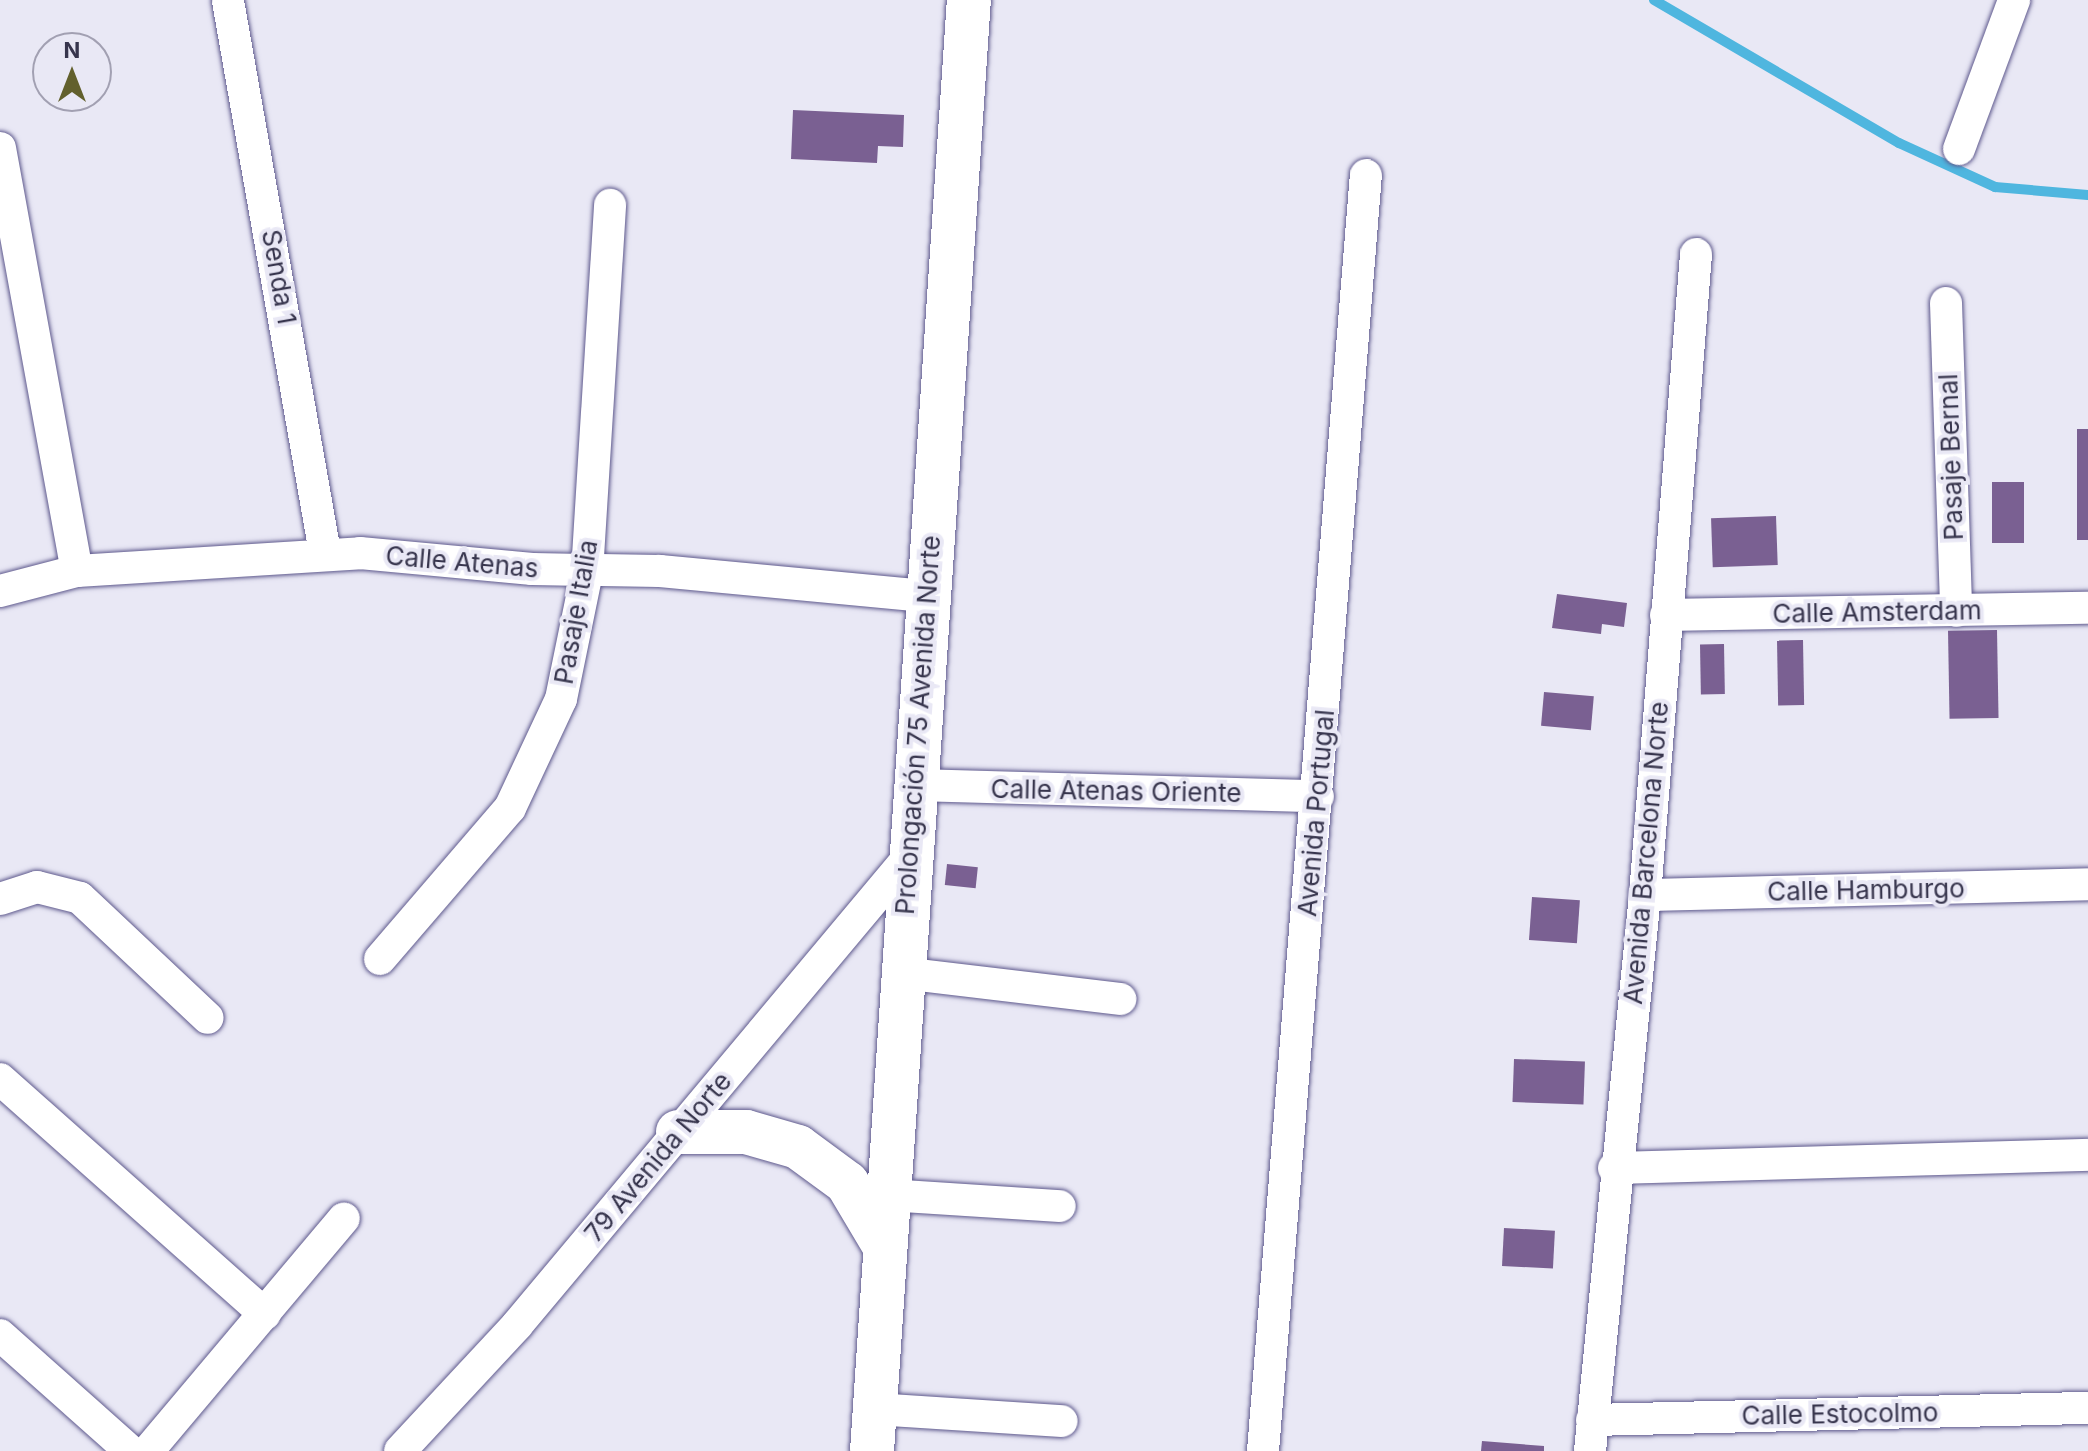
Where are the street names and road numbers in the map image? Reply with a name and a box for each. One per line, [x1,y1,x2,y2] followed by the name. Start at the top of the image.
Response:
[255,227,303,327] street label: Senda 1
[1932,373,1970,541] street label: Pasaje Bernal
[889,534,947,916] street label: Prolongación 75 Avenida Norte
[548,537,604,687] street label: Pasaje Italia
[384,540,540,584] street label: Calle Atenas
[1772,595,1982,629] street label: Calle Amsterdam
[1617,700,1675,1006] street label: Avenida Barcelona Norte
[1291,708,1341,918] street label: Avenida Portugal
[990,773,1242,809] street label: Calle Atenas Oriente
[1767,873,1965,907] street label: Calle Hamburgo
[578,1066,738,1248] street label: 79 Avenida Norte
[1741,1397,1939,1431] street label: Calle Estocolmo

